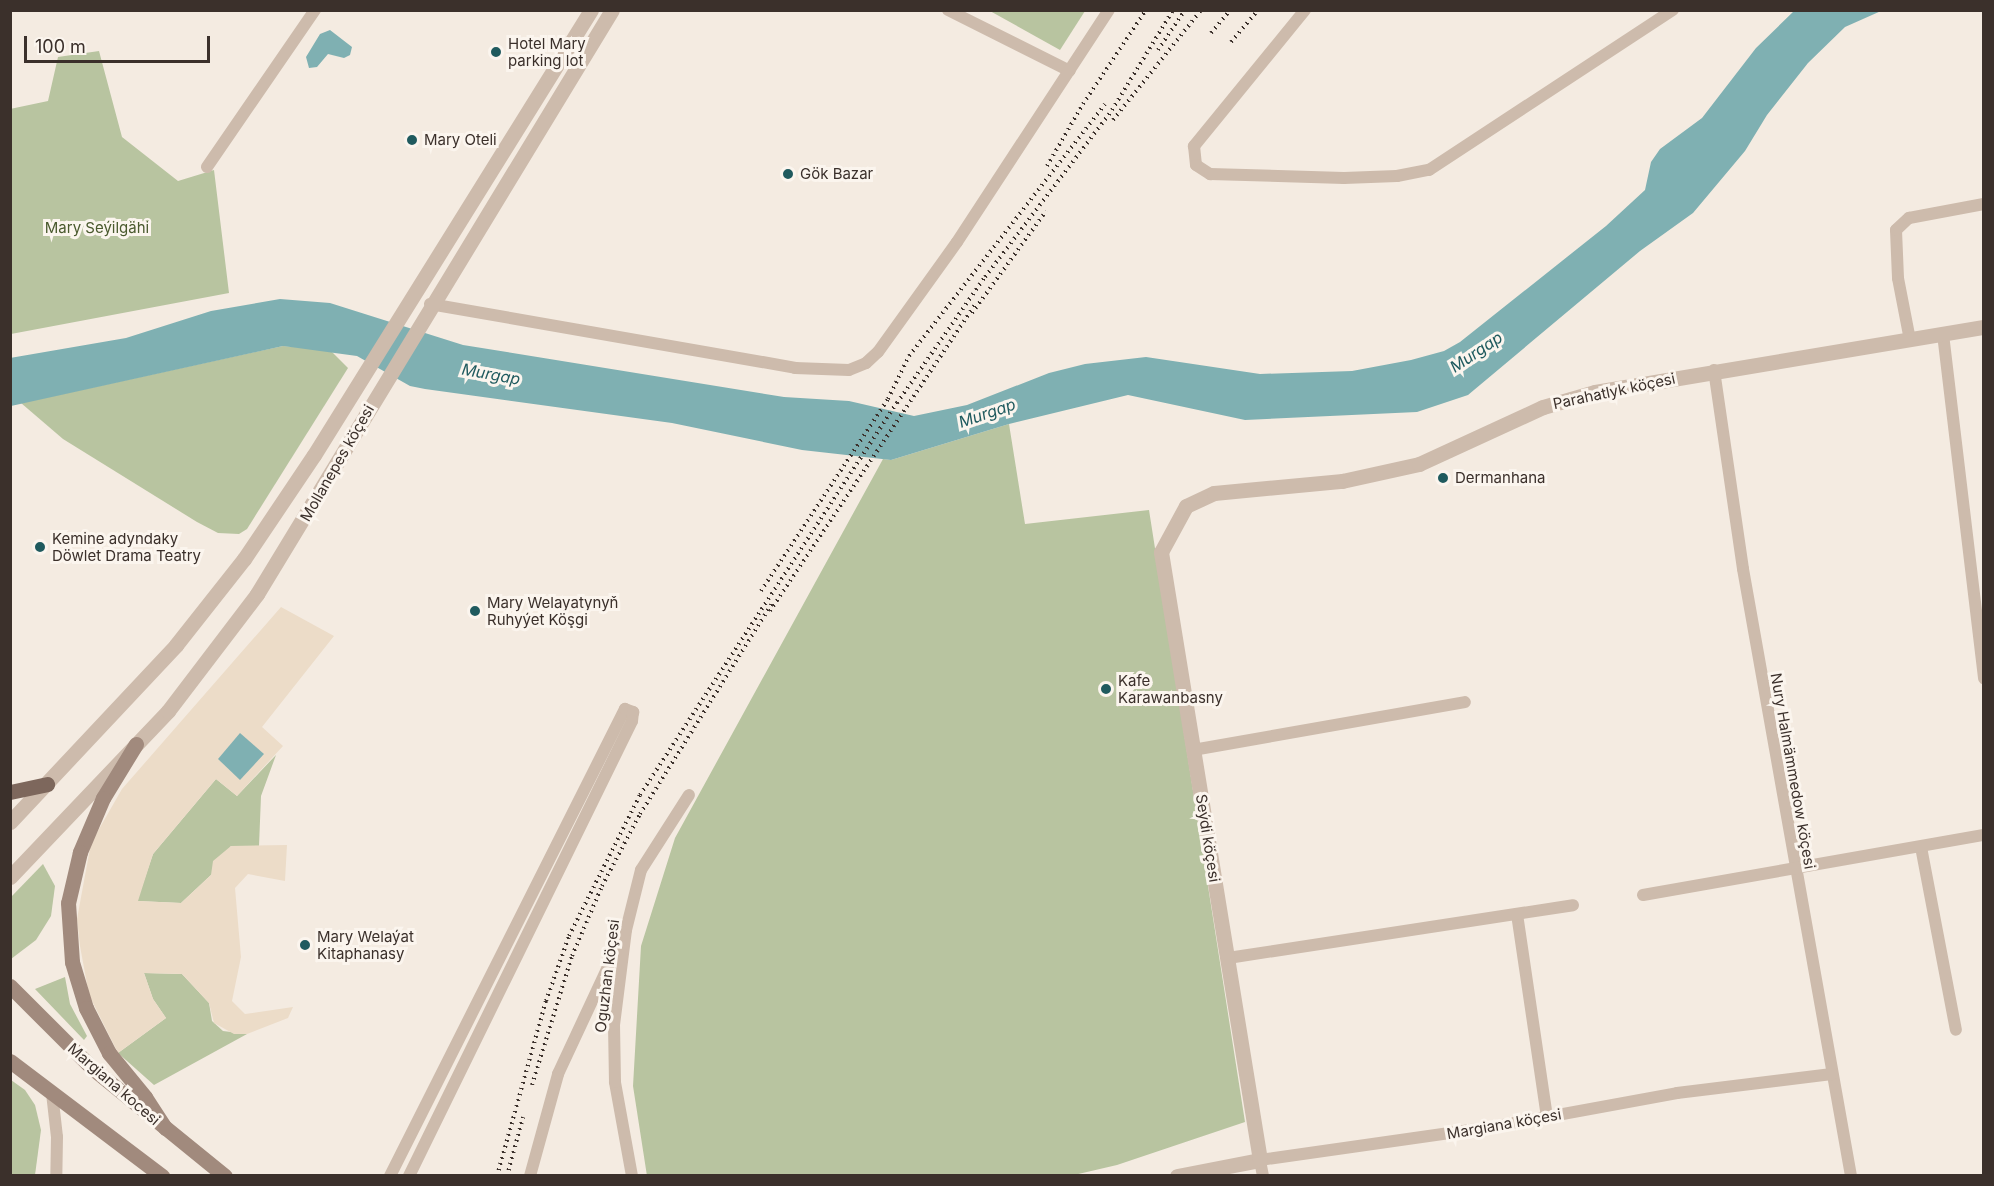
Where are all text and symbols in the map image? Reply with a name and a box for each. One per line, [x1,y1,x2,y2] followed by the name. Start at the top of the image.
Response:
[27,24,213,62] scale bar
[508,34,586,69] place label: Hotel Mary parking lot
[35,36,86,57] text: 100 m
[489,45,503,59] marker: Hotel Mary parking lot
[424,131,497,149] place label: Mary Oteli
[405,133,419,147] marker: Mary Oteli
[800,165,873,183] place label: Gök Bazar
[781,167,795,181] marker: Gök Bazar
[45,219,149,237] park label: Mary Seýilgähi
[1446,328,1506,376] water label: Murgap
[460,359,522,389] water label: Murgap
[1551,369,1677,413] street label: Parahatlyk köçesi
[956,394,1018,432] water label: Murgap
[296,401,378,525] street label: Mollanepes köçesi
[1455,469,1545,487] place label: Dermanhana
[1436,471,1450,485] marker: Dermanhana
[52,529,201,564] place label: Kemine adyndaky Döwlet Drama Teatry
[33,540,47,554] marker: Kemine adyndaky Döwlet Drama Teatry
[487,593,618,628] place label: Mary Welayatynyň Ruhyýet Köşgi
[468,604,482,618] marker: Mary Welayatynyň Ruhyýet Köşgi
[1118,671,1223,706] place label: Kafe Karawanbasny
[1767,672,1819,870] street label: Nury Halmämmedow köçesi
[1099,682,1113,696] marker: Kafe Karawanbasny
[1192,793,1224,883] street label: Seýdi köçesi
[591,918,623,1034] street label: Oguzhan köçesi
[317,927,414,962] place label: Mary Welaýat Kitaphanasy
[298,938,312,952] marker: Mary Welaýat Kitaphanasy
[64,1039,164,1129] street label: Margiana kocesi
[1445,1105,1563,1143] street label: Margiana köçesi

